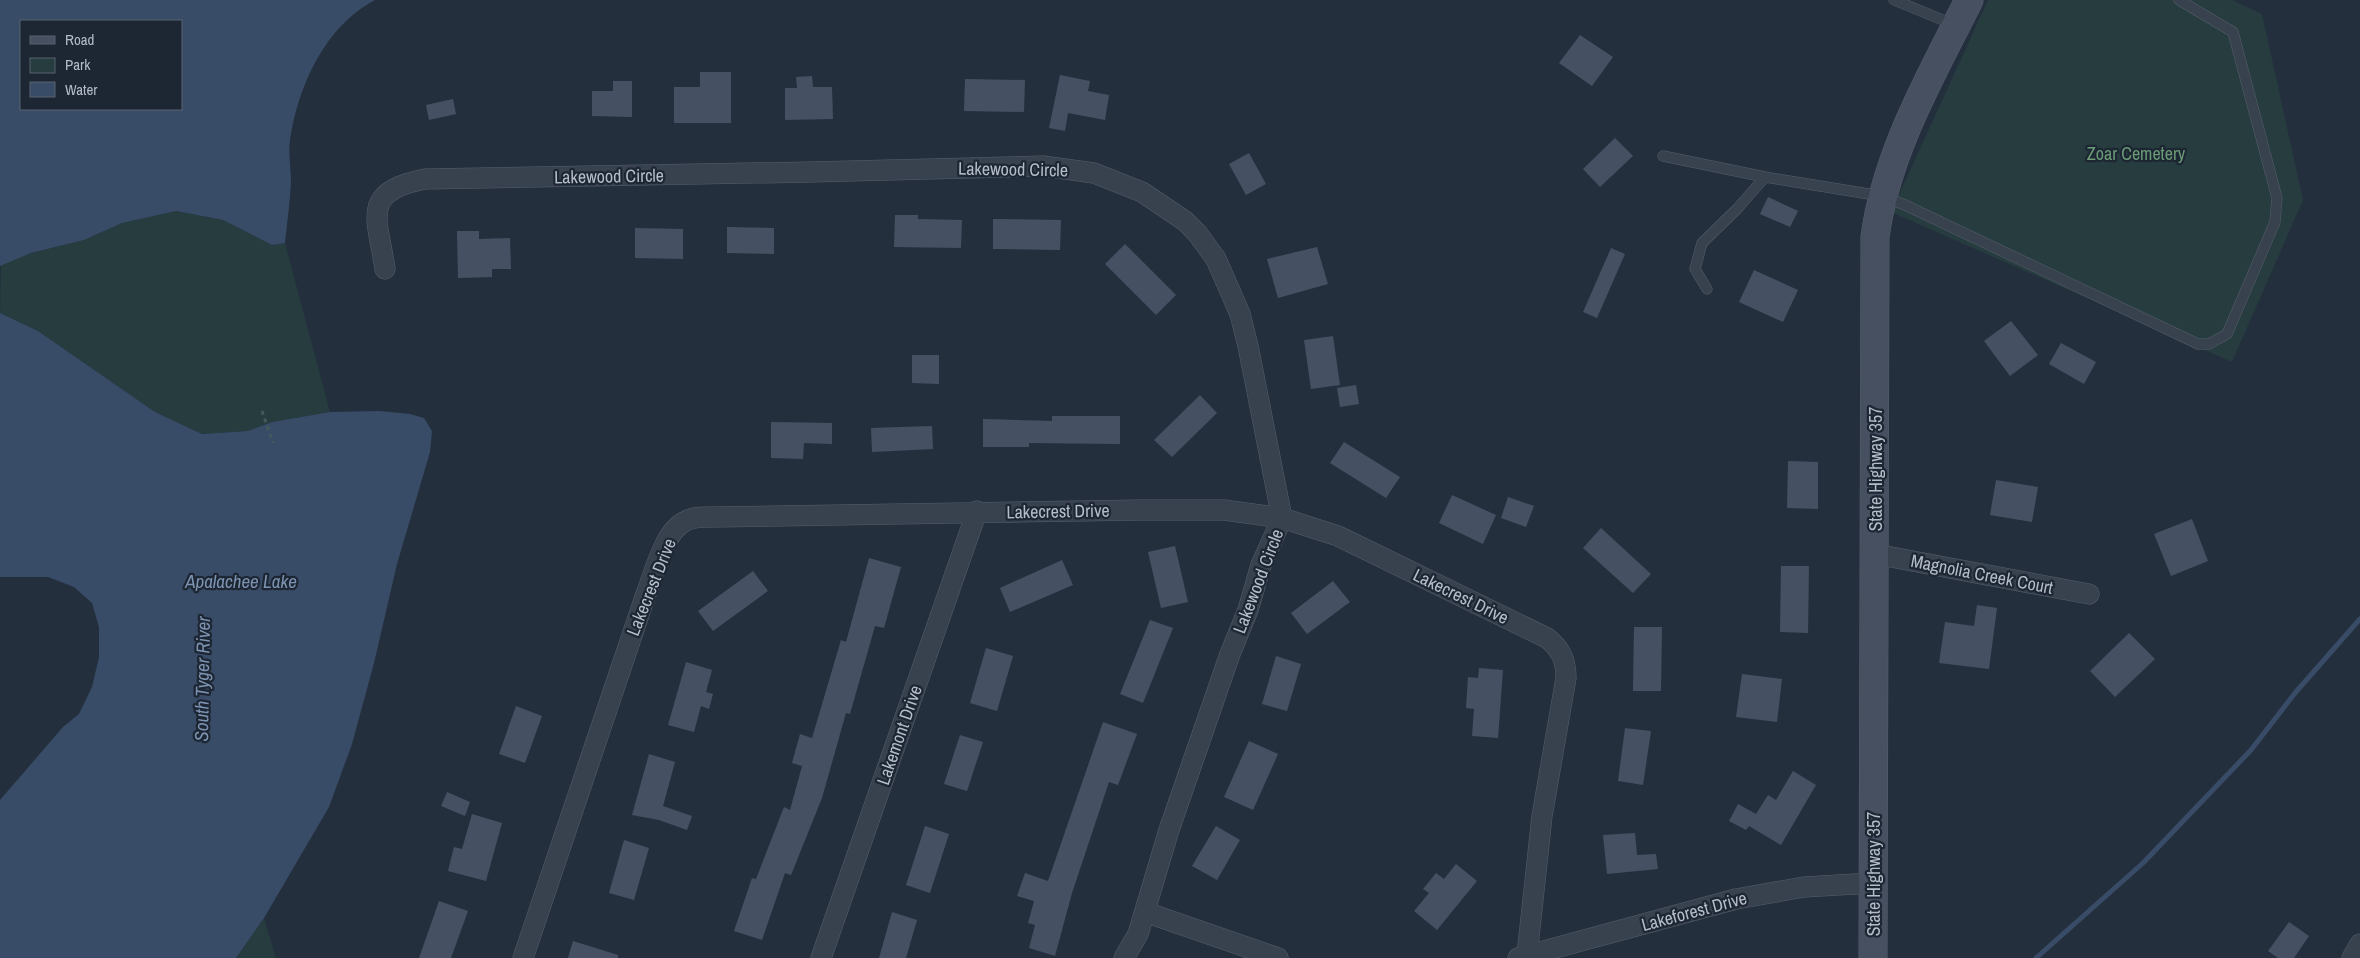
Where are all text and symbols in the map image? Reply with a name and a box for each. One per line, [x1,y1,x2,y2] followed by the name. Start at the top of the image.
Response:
[20,20,182,110] legend
[65,29,94,50] text: Road
[65,54,91,75] text: Park
[65,79,97,100] text: Water
[2087,141,2186,166] park label: Zoar Cemetery
[958,156,1068,182] street label: Lakewood Circle
[554,163,664,189] street label: Lakewood Circle
[1863,407,1888,531] street label: State Highway 357
[1006,498,1110,524] street label: Lakecrest Drive
[1227,525,1289,637] street label: Lakewood Circle
[620,534,682,640] street label: Lakecrest Drive
[1909,548,2055,600] street label: Magnolia Creek Court
[1409,562,1513,630] street label: Lakecrest Drive
[184,568,297,594] water label: Apalachee Lake
[188,615,216,742] water label: South Tyger River
[870,682,928,788] street label: Lakemont Drive
[1861,812,1886,936] street label: State Highway 357
[1638,885,1750,937] street label: Lakeforest Drive

